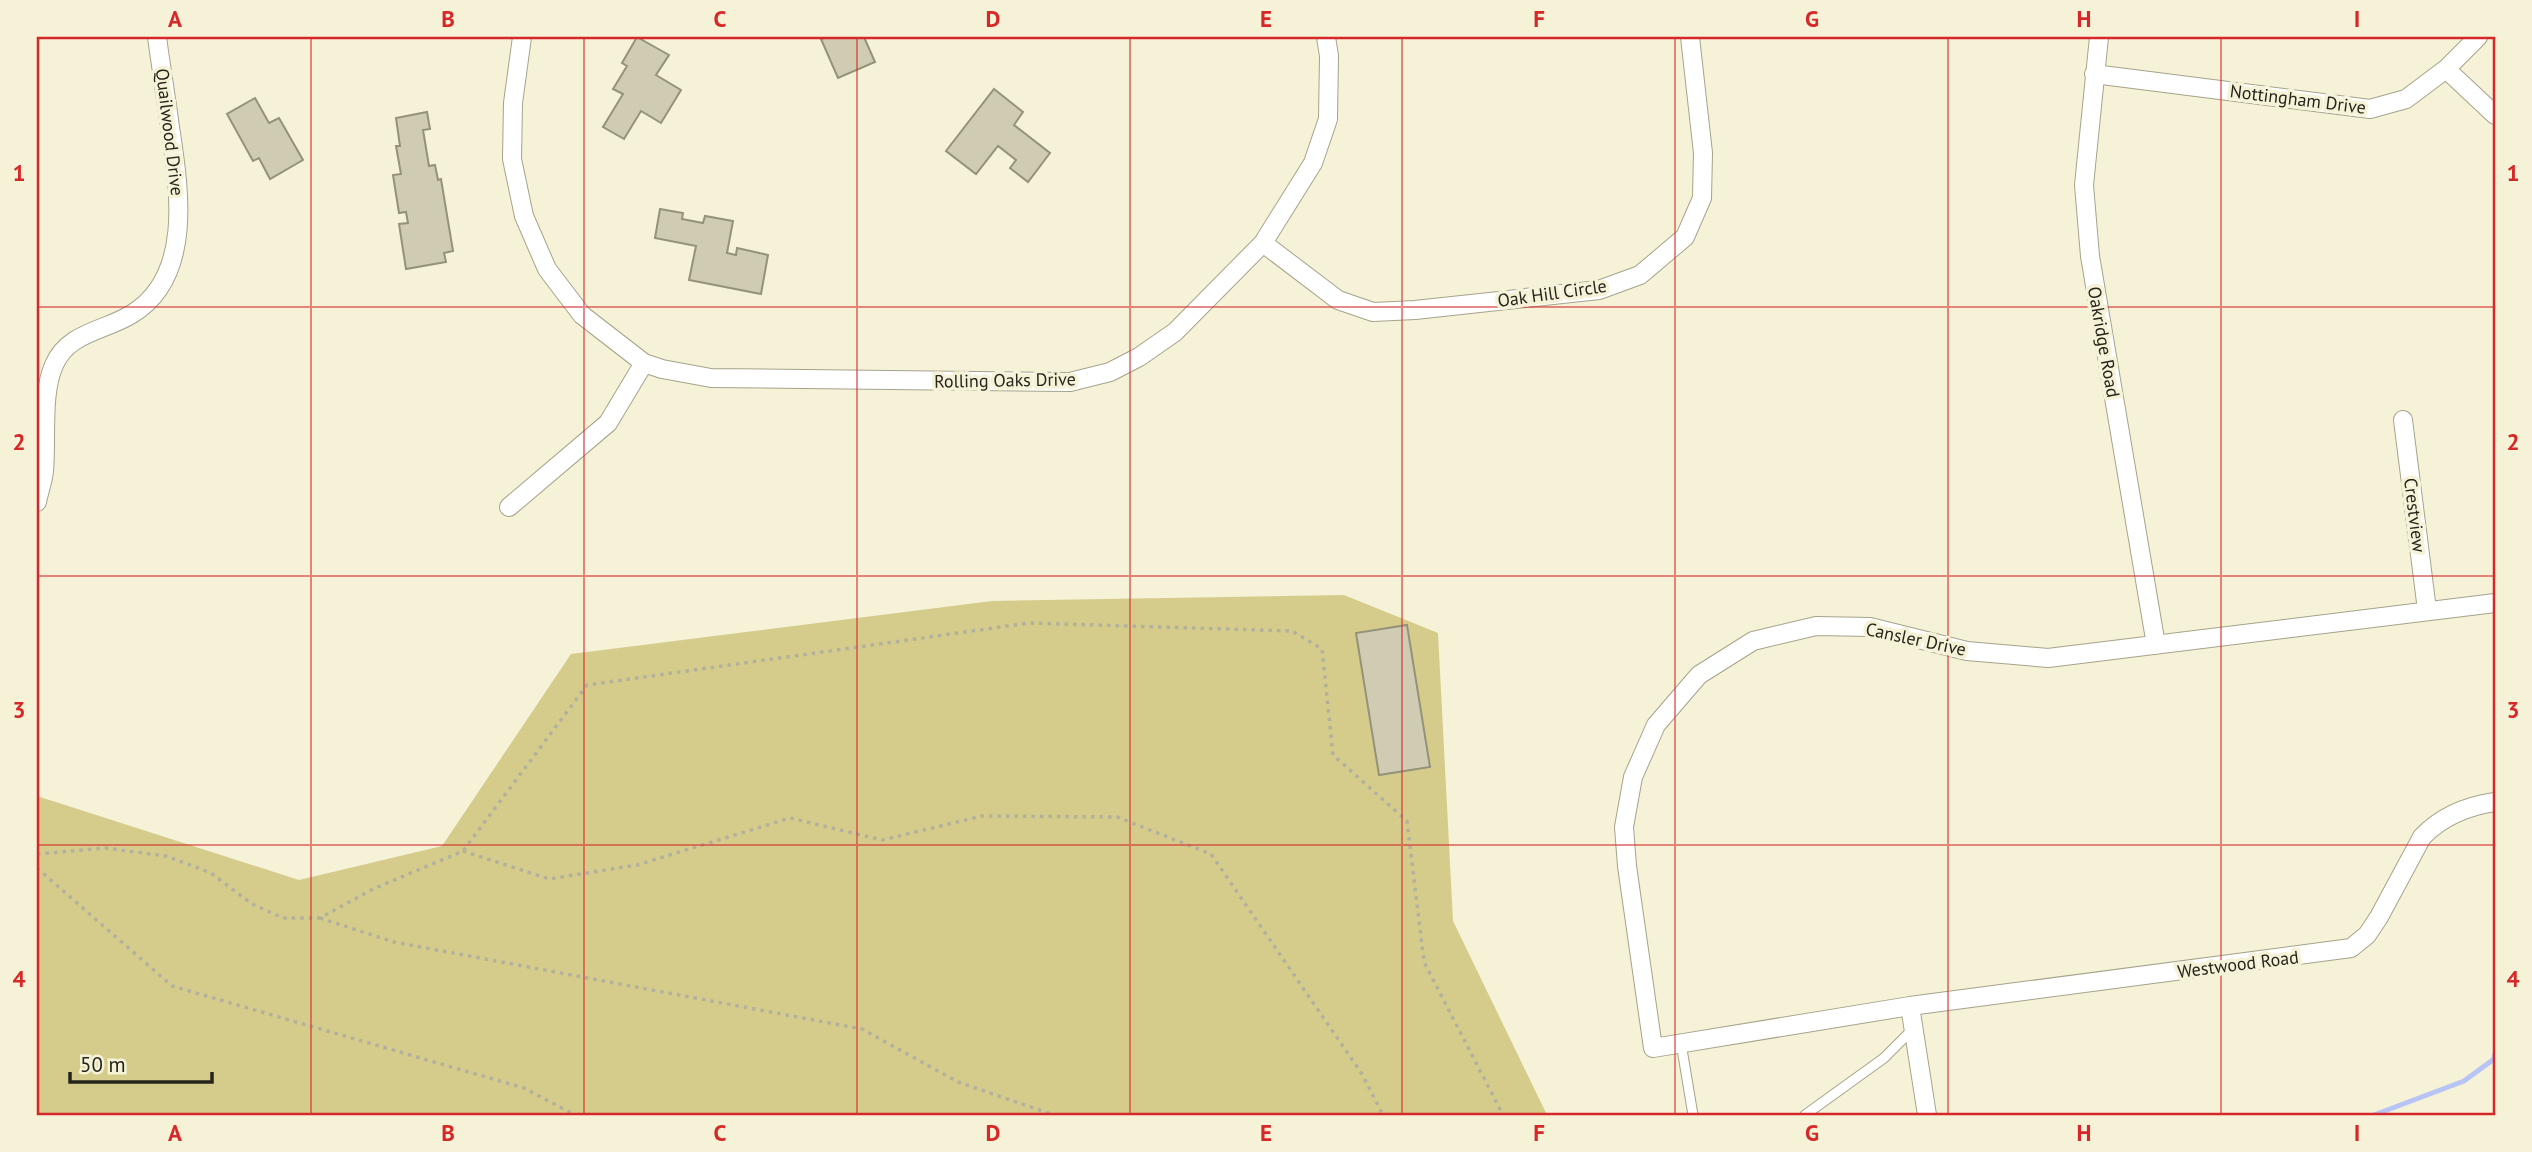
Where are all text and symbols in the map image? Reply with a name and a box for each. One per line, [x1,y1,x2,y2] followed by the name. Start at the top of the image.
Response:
[168,4,182,33] text: A
[441,4,455,33] text: B
[714,4,727,33] text: C
[986,4,1000,33] text: D
[1260,4,1272,33] text: E
[1533,4,1545,33] text: F
[1805,4,1819,33] text: G
[2077,4,2091,33] text: H
[2354,4,2360,33] text: I
[151,67,189,197] street label: Quailwood Drive
[2229,79,2367,119] street label: Nottingham Drive
[12,158,26,187] text: 1
[2506,158,2520,187] text: 1
[1496,274,1608,312] street label: Oak Hill Circle
[2083,285,2125,399] street label: Oakridge Road
[934,367,1076,393] street label: Rolling Oaks Drive
[12,427,26,456] text: 2
[2506,427,2520,456] text: 2
[2399,477,2431,554] street label: Crestview
[1864,617,1968,661] street label: Cansler Drive
[12,695,26,724] text: 3
[2506,695,2520,724] text: 3
[2176,945,2300,983] street label: Westwood Road
[12,964,26,993] text: 4
[2506,964,2520,993] text: 4
[70,1040,212,1084] scale bar
[80,1051,126,1078] text: 50 m
[168,1118,182,1147] text: A
[441,1118,455,1147] text: B
[714,1118,727,1147] text: C
[986,1118,1000,1147] text: D
[1260,1118,1272,1147] text: E
[1533,1118,1545,1147] text: F
[1805,1118,1819,1147] text: G
[2077,1118,2091,1147] text: H
[2354,1118,2360,1147] text: I

